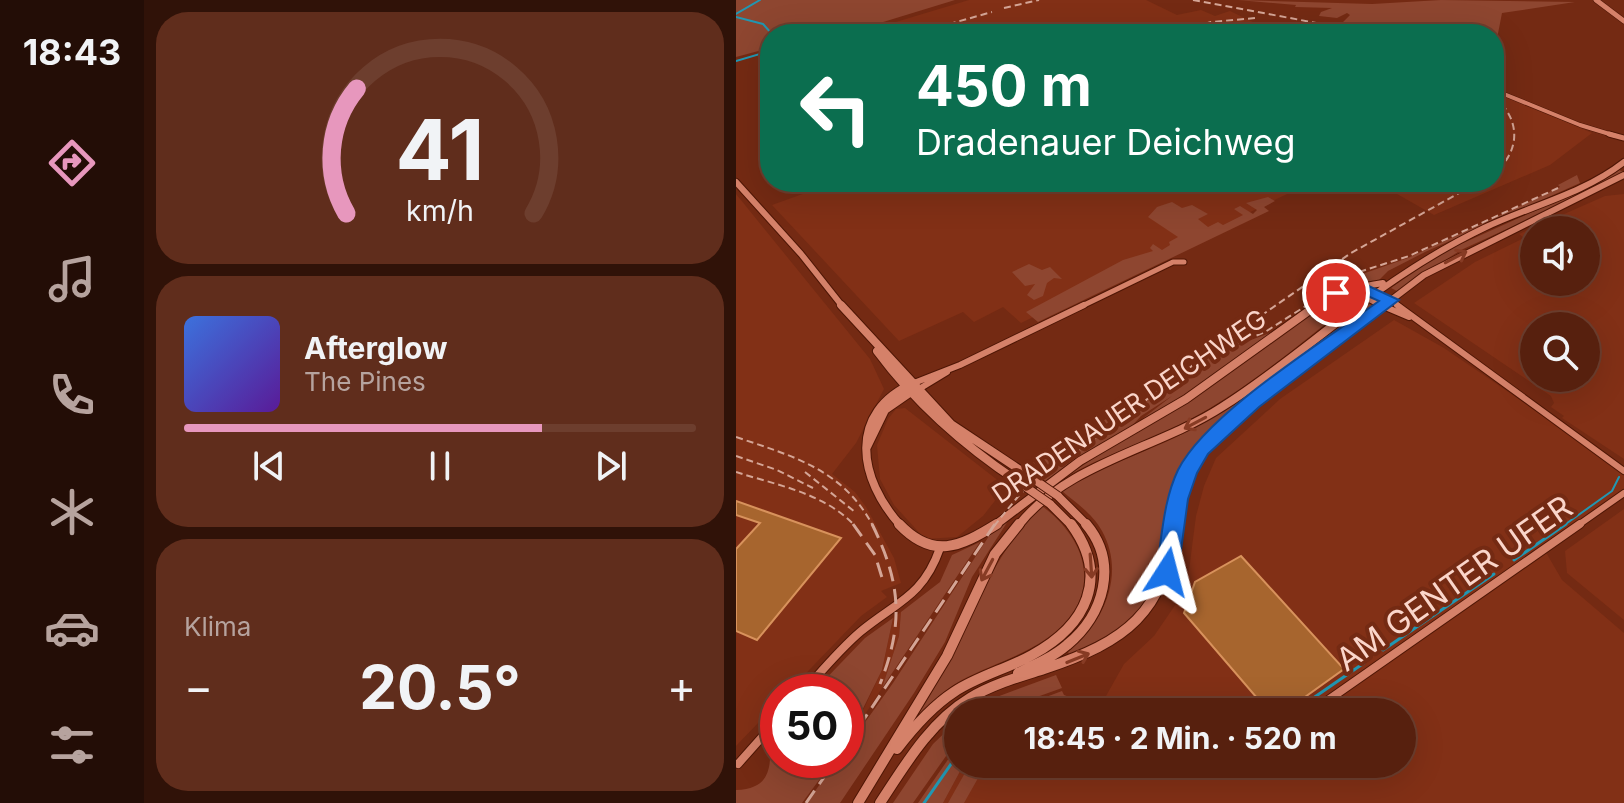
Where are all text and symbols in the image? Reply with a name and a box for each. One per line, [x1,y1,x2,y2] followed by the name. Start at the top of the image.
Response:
[23,30,121,74] text: 18:43
[916,52,1092,120] text: 450 m
[784,56,888,160] icon: left
[396,98,484,199] text: 41
[916,120,1296,164] text: Dradenauer Deichweg
[44,135,100,191] icon: directions
[406,193,474,228] text: km/h
[1520,216,1600,392] map controls
[1520,216,1600,296] button: sound
[1443,248,1467,264] one-way arrow
[44,251,100,307] icon: music
[1302,259,1370,327] pin
[1314,271,1358,315] icon: arrive
[986,303,1272,509] street label: DRADENAUER DEICHWEG
[1520,312,1600,392] button: search
[304,330,448,366] text: Afterglow
[304,366,426,397] text: The Pines
[44,367,100,423] icon: phone
[1184,416,1208,432] one-way arrow
[247,444,291,488] icon: previous
[418,444,462,488] icon: pause
[589,444,633,488] icon: next
[44,484,100,540] icon: climate
[1328,487,1580,679] street label: AM GENTER UFER
[1125,530,1209,614] position arrow
[1084,552,1099,579] one-way arrow
[978,558,994,582] one-way arrow
[44,600,100,656] icon: car
[184,611,251,642] text: Klima
[1065,650,1090,664] one-way arrow
[359,651,521,723] text: 20.5°
[184,660,213,714] text: −
[667,660,696,714] text: +
[760,674,864,778] speed limit sign: 50
[44,717,100,773] icon: filters
[1023,720,1337,756] text: 18:45 · 2 Min. · 520 m

